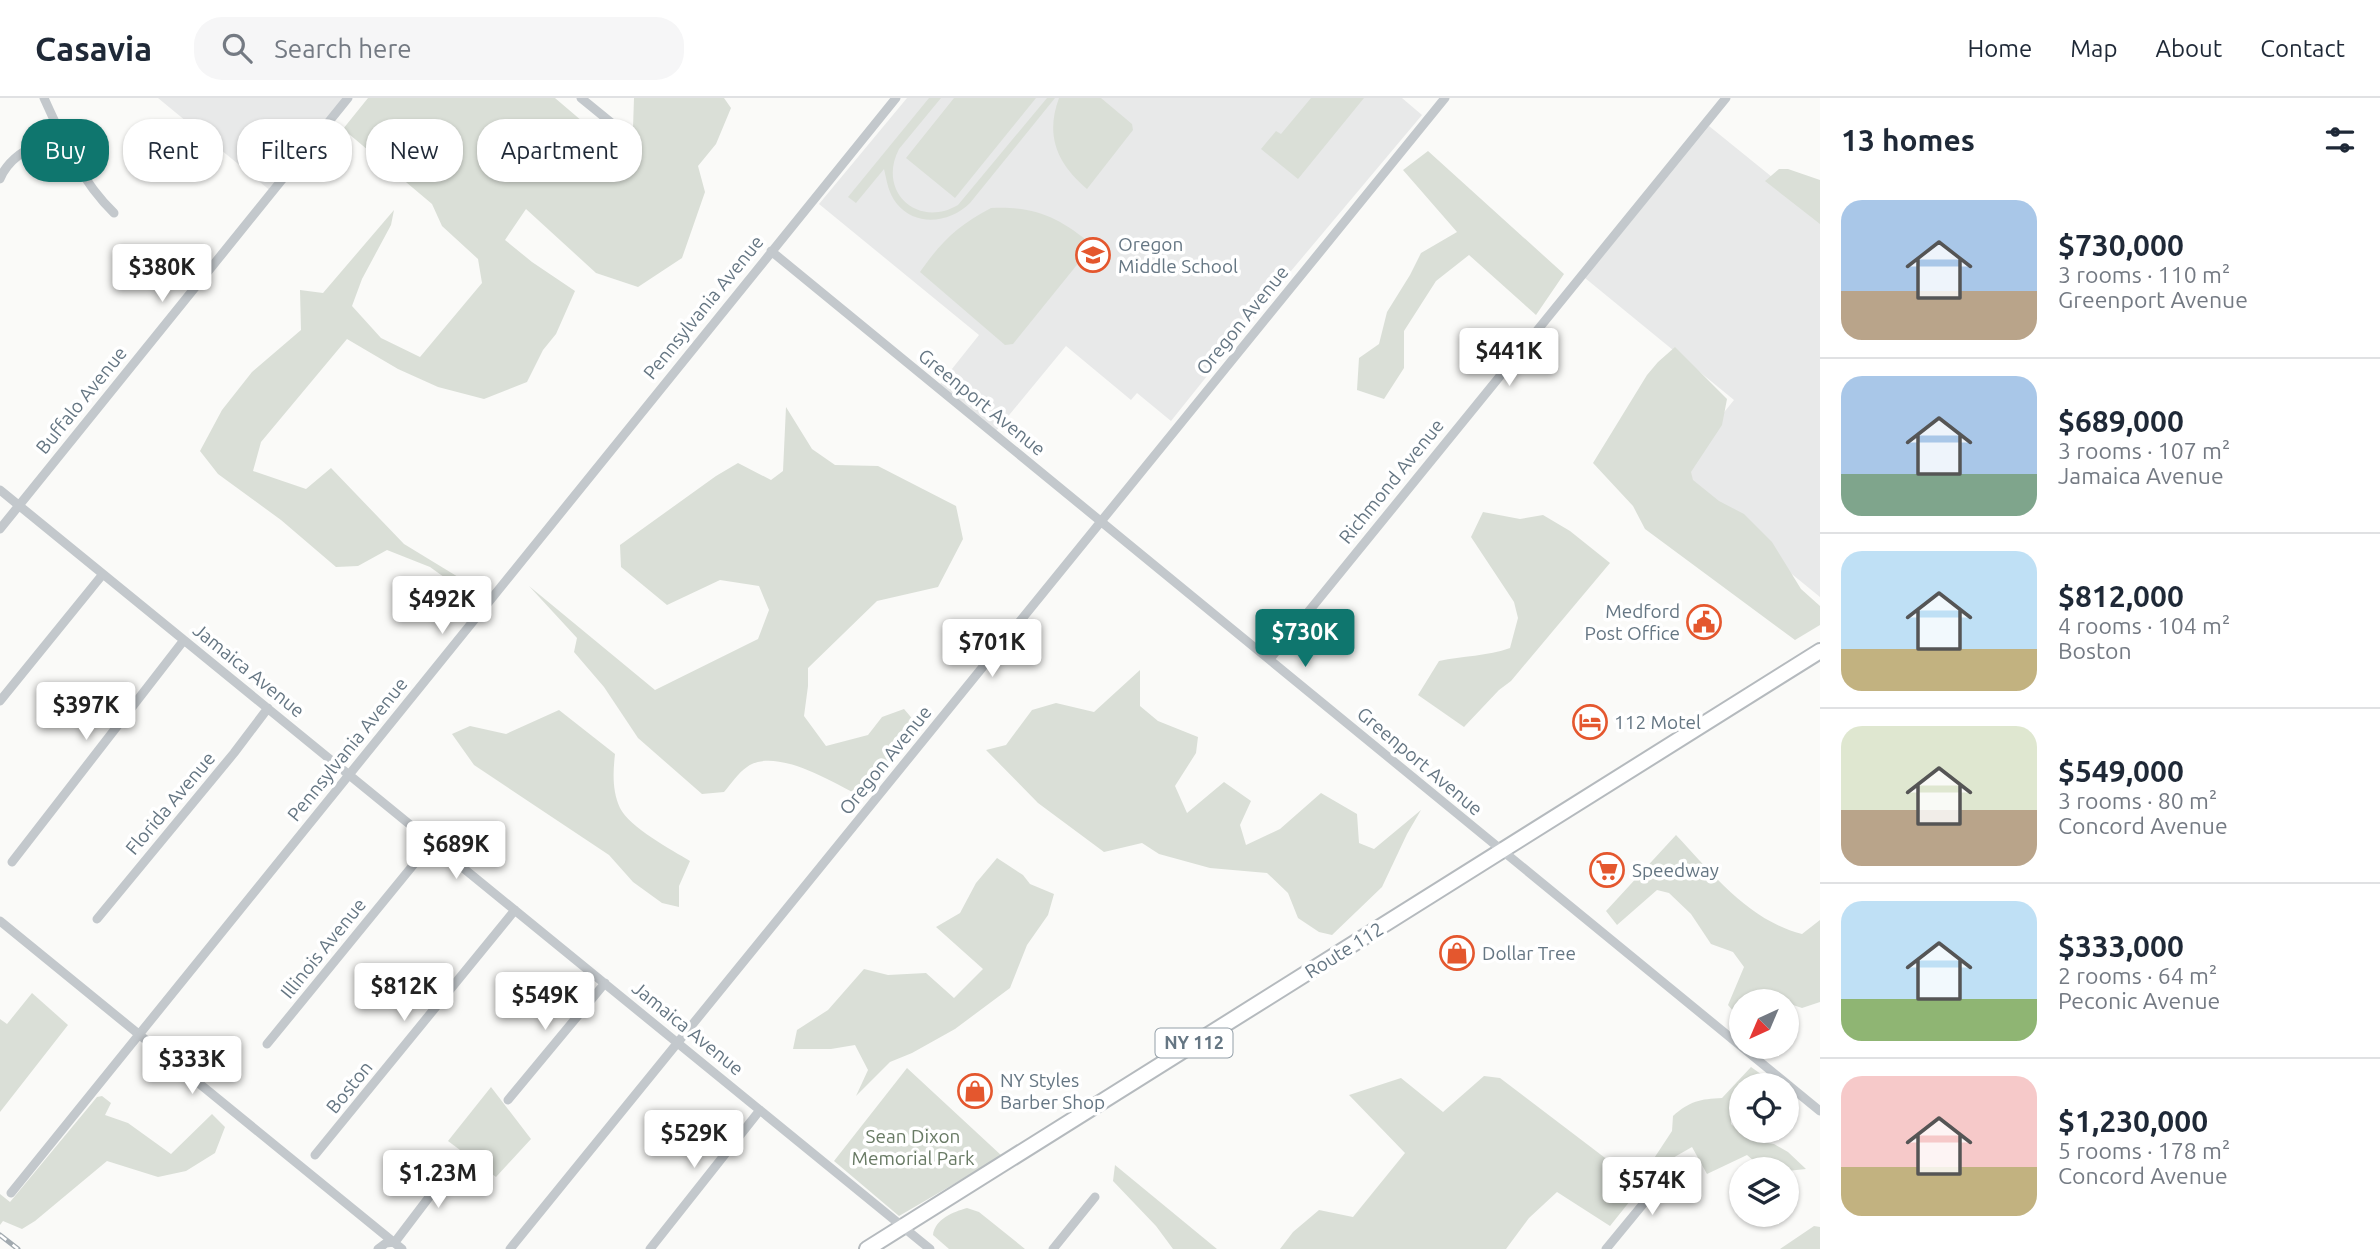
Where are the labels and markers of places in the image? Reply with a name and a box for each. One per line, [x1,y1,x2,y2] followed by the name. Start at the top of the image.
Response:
[1118,233,1238,277] place label: Oregon Middle School
[1074,236,1112,274] school or university icon: Oregon Middle School
[113,244,211,304] pin: $380K
[1460,328,1558,388] pin: $441K
[393,576,491,636] pin: $492K
[1585,600,1680,644] place label: Medford Post Office
[1685,603,1723,641] public building icon: Medford Post Office
[1256,610,1354,669] pin: $730K
[943,620,1041,679] pin: $701K
[37,682,135,742] pin: $397K
[1571,703,1609,741] hotel icon: 112 Motel
[1614,711,1701,733] place label: 112 Motel
[407,822,505,881] pin: $689K
[1588,851,1626,889] supermarket icon: Speedway
[1632,859,1719,881] place label: Speedway
[1438,934,1476,972] shop icon: Dollar Tree
[1482,942,1576,964] place label: Dollar Tree
[355,964,453,1023] pin: $812K
[496,972,594,1032] pin: $549K
[143,1037,241,1096] pin: $333K
[1000,1069,1105,1113] place label: NY Styles Barber Shop
[956,1072,994,1110] shop icon: NY Styles Barber Shop
[645,1110,743,1170] pin: $529K
[381,1150,495,1210] pin: $1.23M
[1603,1158,1701,1217] pin: $574K

